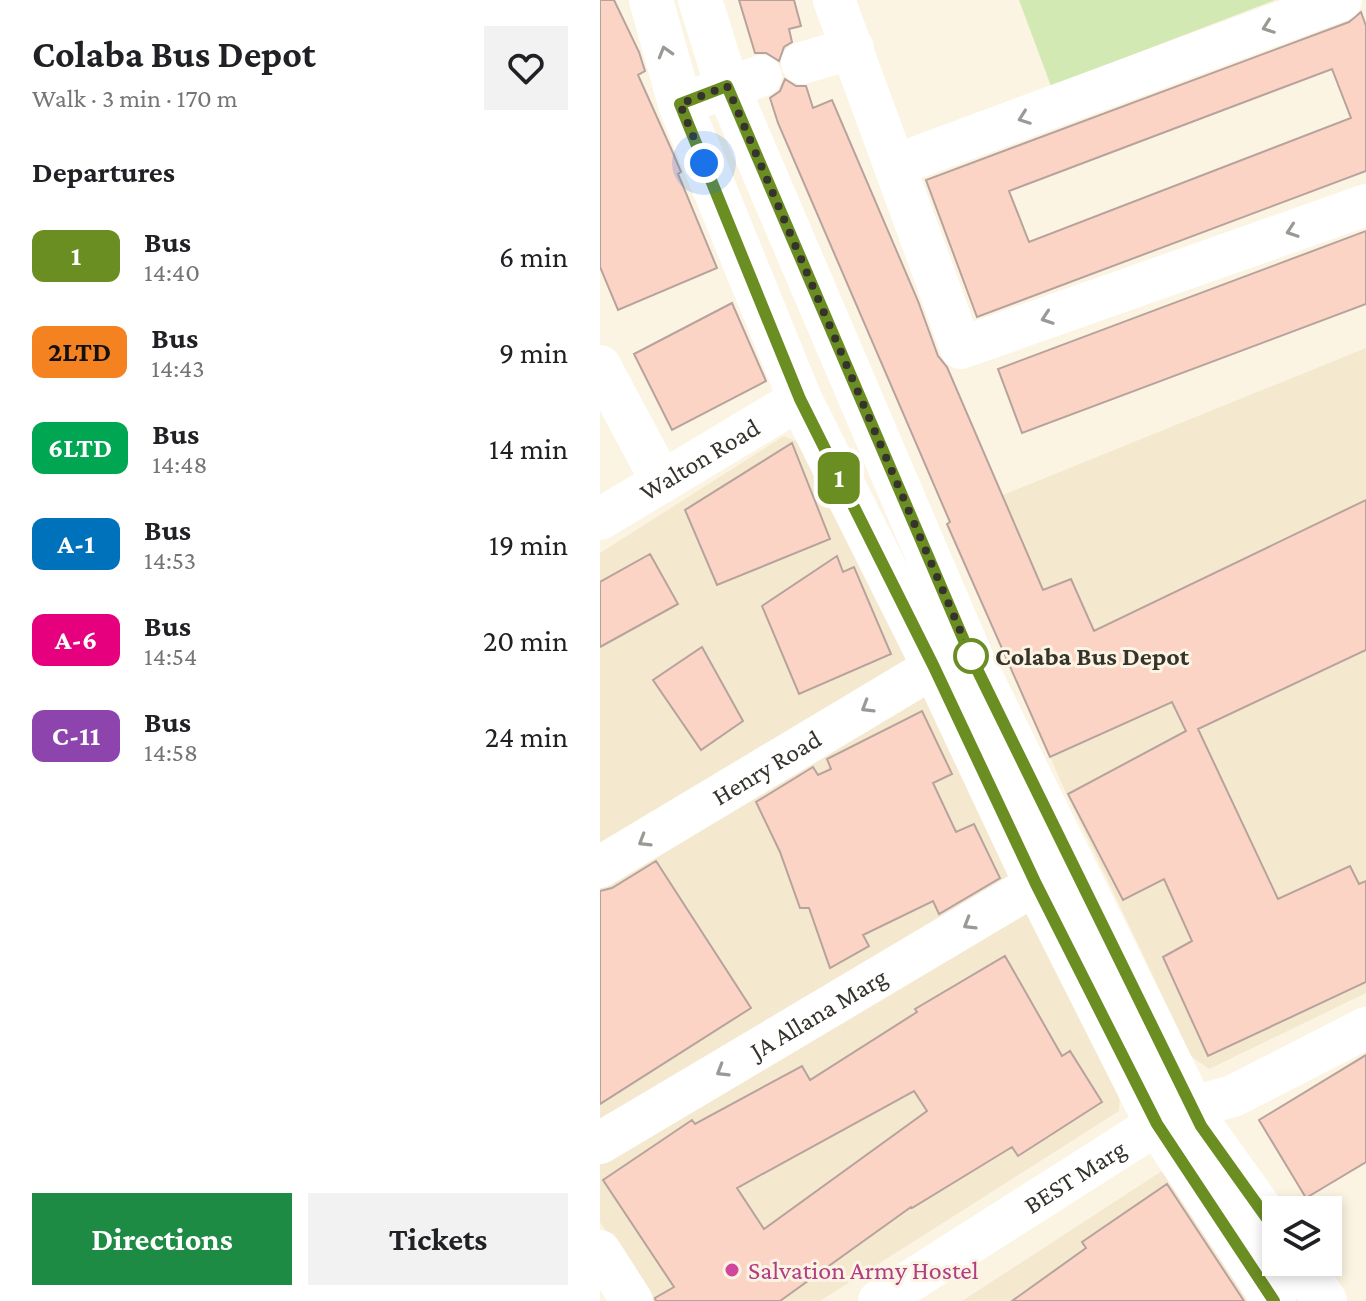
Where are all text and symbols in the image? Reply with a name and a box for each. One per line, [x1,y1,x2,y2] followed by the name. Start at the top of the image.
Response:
[1261,17,1275,34] one-way arrow
[484,26,568,110] button: heart
[32,33,316,75] text: Colaba Bus Depot
[658,45,674,59] one-way arrow
[32,84,238,113] text: Walk · 3 min · 170 m
[1018,108,1032,125] one-way arrow
[684,143,724,183] your location
[32,155,175,188] text: Departures
[1286,221,1300,238] one-way arrow
[144,225,191,258] text: Bus
[71,240,81,271] text: 1
[499,240,568,273] text: 6 min
[144,258,200,287] text: 14:40
[1041,308,1055,324] one-way arrow
[151,321,198,354] text: Bus
[48,336,111,367] text: 2LTD
[499,336,568,369] text: 9 min
[151,354,204,383] text: 14:43
[635,413,765,507] street label: Walton Road
[152,417,199,450] text: Bus
[48,432,112,463] text: 6LTD
[489,432,568,465] text: 14 min
[152,450,207,479] text: 14:48
[813,452,865,504] line badge: 1
[834,462,844,493] text: 1
[144,513,191,546] text: Bus
[57,528,95,559] text: A-1
[489,528,568,561] text: 19 min
[144,546,196,575] text: 14:53
[144,609,191,642] text: Bus
[55,624,97,655] text: A-6
[483,624,568,657] text: 20 min
[954,639,988,673] marker: Colaba Bus Depot
[144,642,197,671] text: 14:54
[995,642,1190,671] place label: Colaba Bus Depot
[861,698,876,713] one-way arrow
[144,705,191,738] text: Bus
[52,720,100,751] text: C-11
[485,720,568,753] text: 24 min
[707,724,826,811] street label: Henry Road
[144,738,198,767] text: 14:58
[638,831,653,847] one-way arrow
[963,914,978,930] one-way arrow
[743,962,893,1066] street label: JA Allana Marg
[716,1061,731,1077] one-way arrow
[1019,1134,1131,1220] street label: BEST Marg
[32,1193,292,1285] button: Directions
[308,1193,568,1285] button: Tickets
[1262,1196,1342,1276] map controls
[1262,1196,1342,1276] button: layers
[748,1256,979,1285] place label: Salvation Army Hostel
[723,1261,741,1279] marker: Salvation Army Hostel

